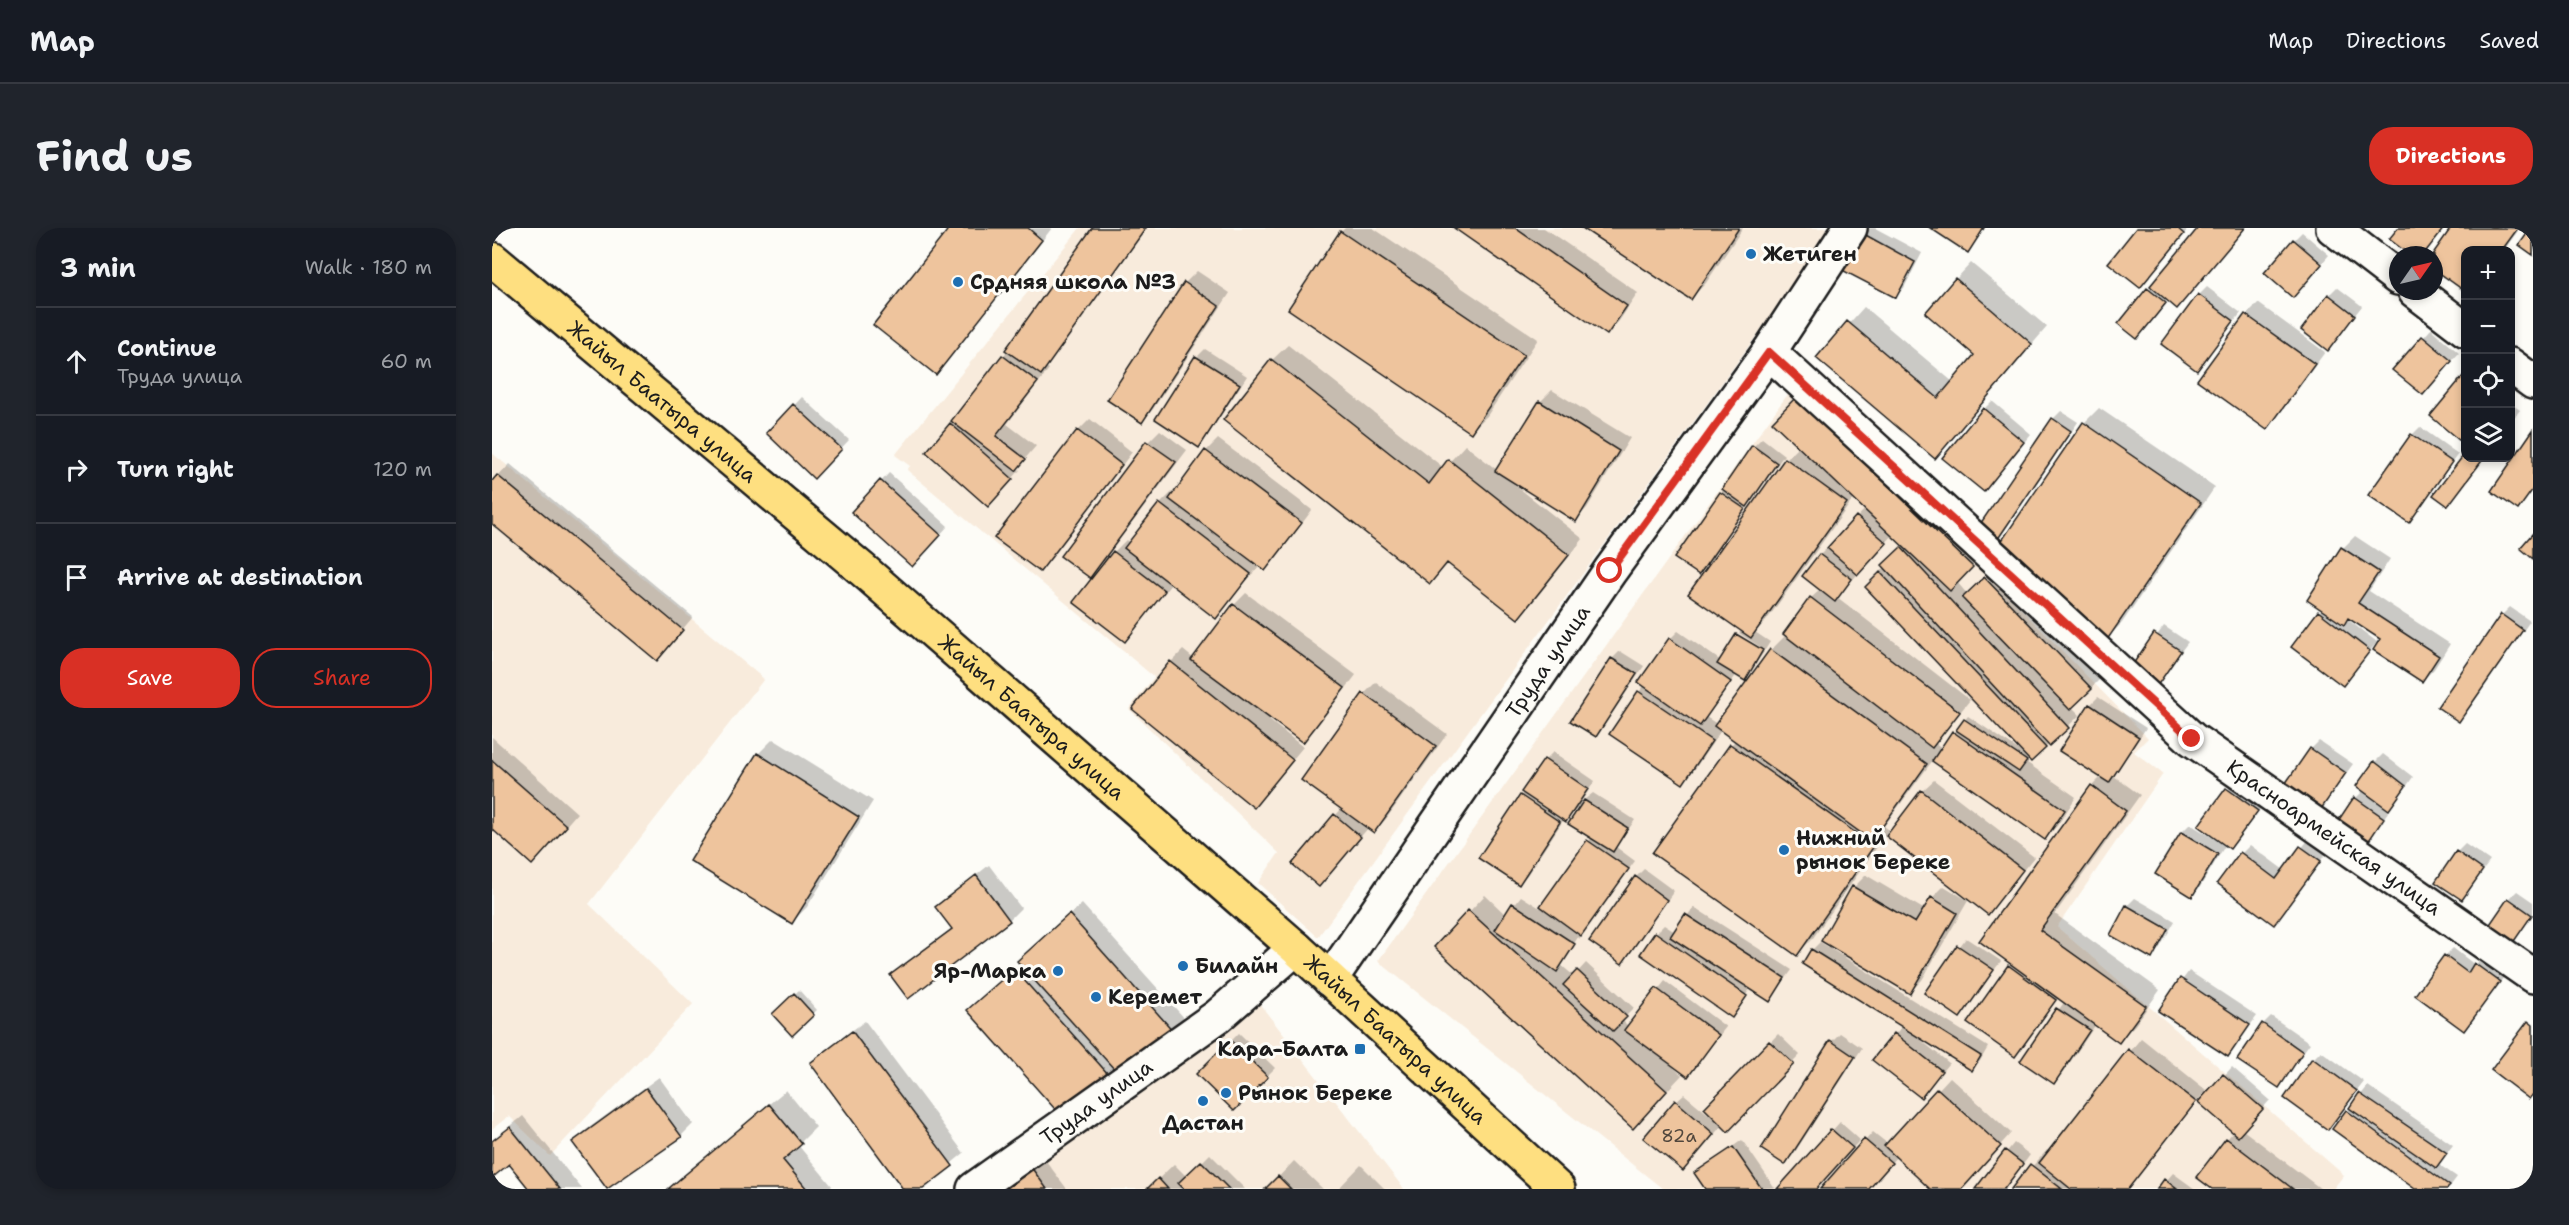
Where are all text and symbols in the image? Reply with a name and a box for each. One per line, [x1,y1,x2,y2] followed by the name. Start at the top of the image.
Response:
[30,22,95,60] text: Map
[2268,27,2313,55] text: Map
[2346,27,2446,55] text: Directions
[2479,27,2539,55] text: Saved
[2369,127,2533,185] button: Directions
[36,128,193,184] text: Find us
[1763,240,1857,268] place label: Жетиген
[2389,246,2443,300] north arrow
[2461,246,2515,462] map controls
[2461,246,2515,300] button: +
[1744,247,1758,261] marker: Жетиген
[60,250,136,285] text: 3 min
[305,254,432,280] text: Walk · 180 m
[970,268,1176,296] place label: Срдняя школа №3
[951,275,965,289] marker: Срдняя школа №3
[2461,300,2515,354] button: −
[562,314,763,489] street label: Жайыл Баатыра улица
[117,334,217,363] text: Continue
[60,345,93,378] icon: ahead
[380,348,432,374] text: 60 m
[2461,354,2515,408] button: locate
[117,363,242,389] text: Труда улица
[2461,408,2515,462] button: layers
[60,453,93,486] icon: right
[117,455,234,484] text: Turn right
[373,456,432,482] text: 120 m
[1596,557,1622,583] route start
[60,561,93,594] icon: arrive
[117,563,363,592] text: Arrive at destination
[1499,599,1597,724] street label: Труда улица
[932,628,1131,806] street label: Жайыл Баатыра улица
[60,648,240,708] button: Save
[252,648,432,708] button: Share
[2178,725,2204,751] route end
[2221,753,2447,922] street label: Красноармейская улица
[1796,824,1950,876] place label: Нижний рынок Береке
[1777,843,1791,857] marker: Нижний рынок Береке
[1298,948,1493,1131] street label: Жайыл Баатыра улица
[1195,952,1278,980] place label: Билайн
[934,957,1047,985] place label: Яр-Марка
[1176,959,1190,973] marker: Билайн
[1051,964,1065,978] marker: Яр-Марка
[1108,983,1202,1011] place label: Керемет
[1089,990,1103,1004] marker: Керемет
[1218,1035,1349,1063] place label: Кара-Балта
[1353,1042,1367,1056] marker: Кара-Балта
[1035,1053,1158,1152] street label: Труда улица
[1238,1079,1393,1107] place label: Рынок Береке
[1219,1086,1233,1100] marker: Рынок Береке
[1196,1094,1210,1108] marker: Дастан
[1162,1109,1244,1137] place label: Дастан
[1661,1124,1697,1148] house number: 82а

